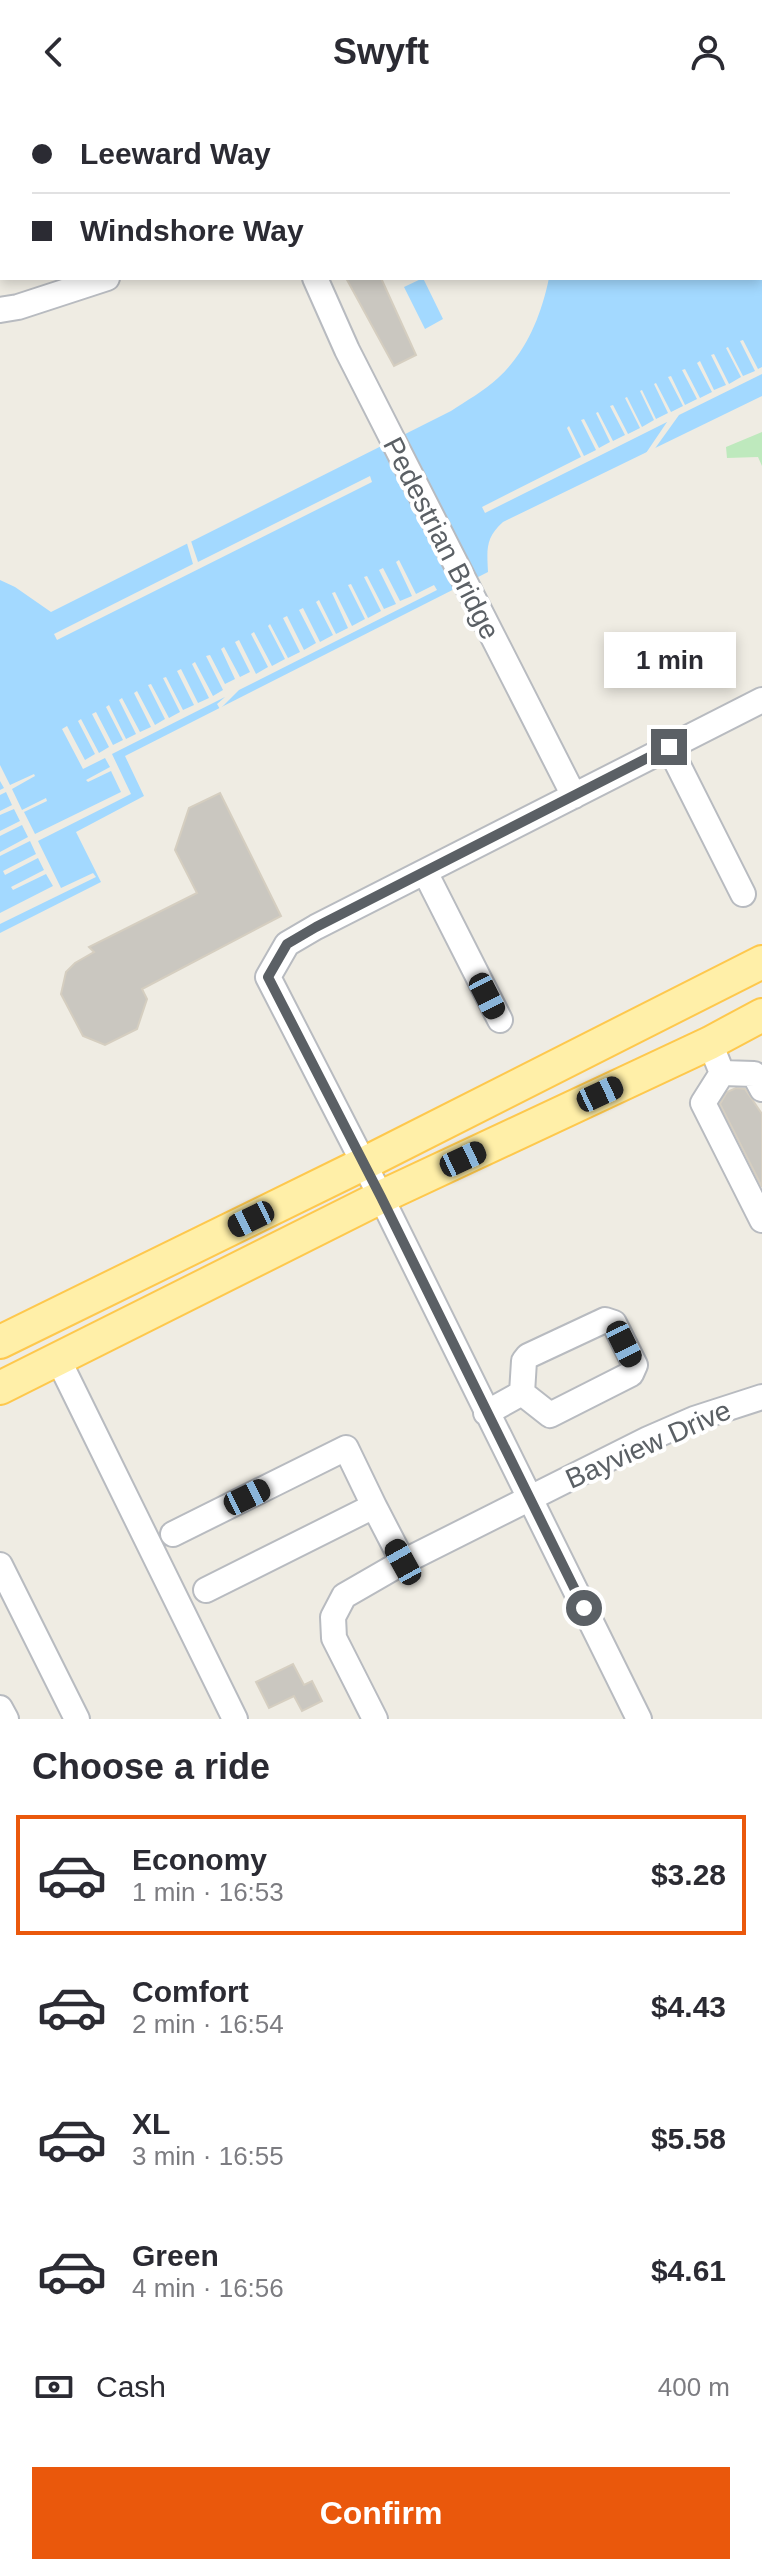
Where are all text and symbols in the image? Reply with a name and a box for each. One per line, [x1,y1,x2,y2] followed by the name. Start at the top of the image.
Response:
[32,30,76,74] icon: back
[686,30,730,74] icon: person
[333,31,429,72] text: Swyft
[80,137,271,170] text: Leeward Way
[80,214,304,247] text: Windshore Way
[377,432,506,644] street label: Pedestrian Bridge
[603,631,735,687] callout: 1 min
[636,645,704,675] text: 1 min
[651,729,687,765] route end
[465,969,509,1023] car
[573,1073,627,1115] car
[436,1138,490,1180] car
[224,1198,278,1240] car
[603,1317,645,1371] car
[561,1394,736,1495] street label: Bayview Drive
[220,1476,274,1518] car
[381,1535,425,1589] car
[566,1590,602,1626] route start
[32,1746,270,1787] text: Choose a ride
[36,1839,108,1911] icon: car
[132,1843,267,1876] text: Economy
[651,1858,726,1891] text: $3.28
[132,1877,284,1907] text: 1 min · 16:53
[36,1971,108,2043] icon: car
[132,1975,249,2008] text: Comfort
[651,1990,726,2023] text: $4.43
[132,2009,284,2039] text: 2 min · 16:54
[36,2103,108,2175] icon: car
[132,2107,170,2140] text: XL
[651,2122,726,2155] text: $5.58
[132,2141,284,2171] text: 3 min · 16:55
[36,2235,108,2307] icon: car
[132,2239,219,2272] text: Green
[651,2254,726,2287] text: $4.61
[132,2273,284,2303] text: 4 min · 16:56
[32,2365,76,2409] icon: cash
[96,2370,166,2403] text: Cash
[658,2372,730,2402] text: 400 m
[32,2467,730,2559] button: Confirm

